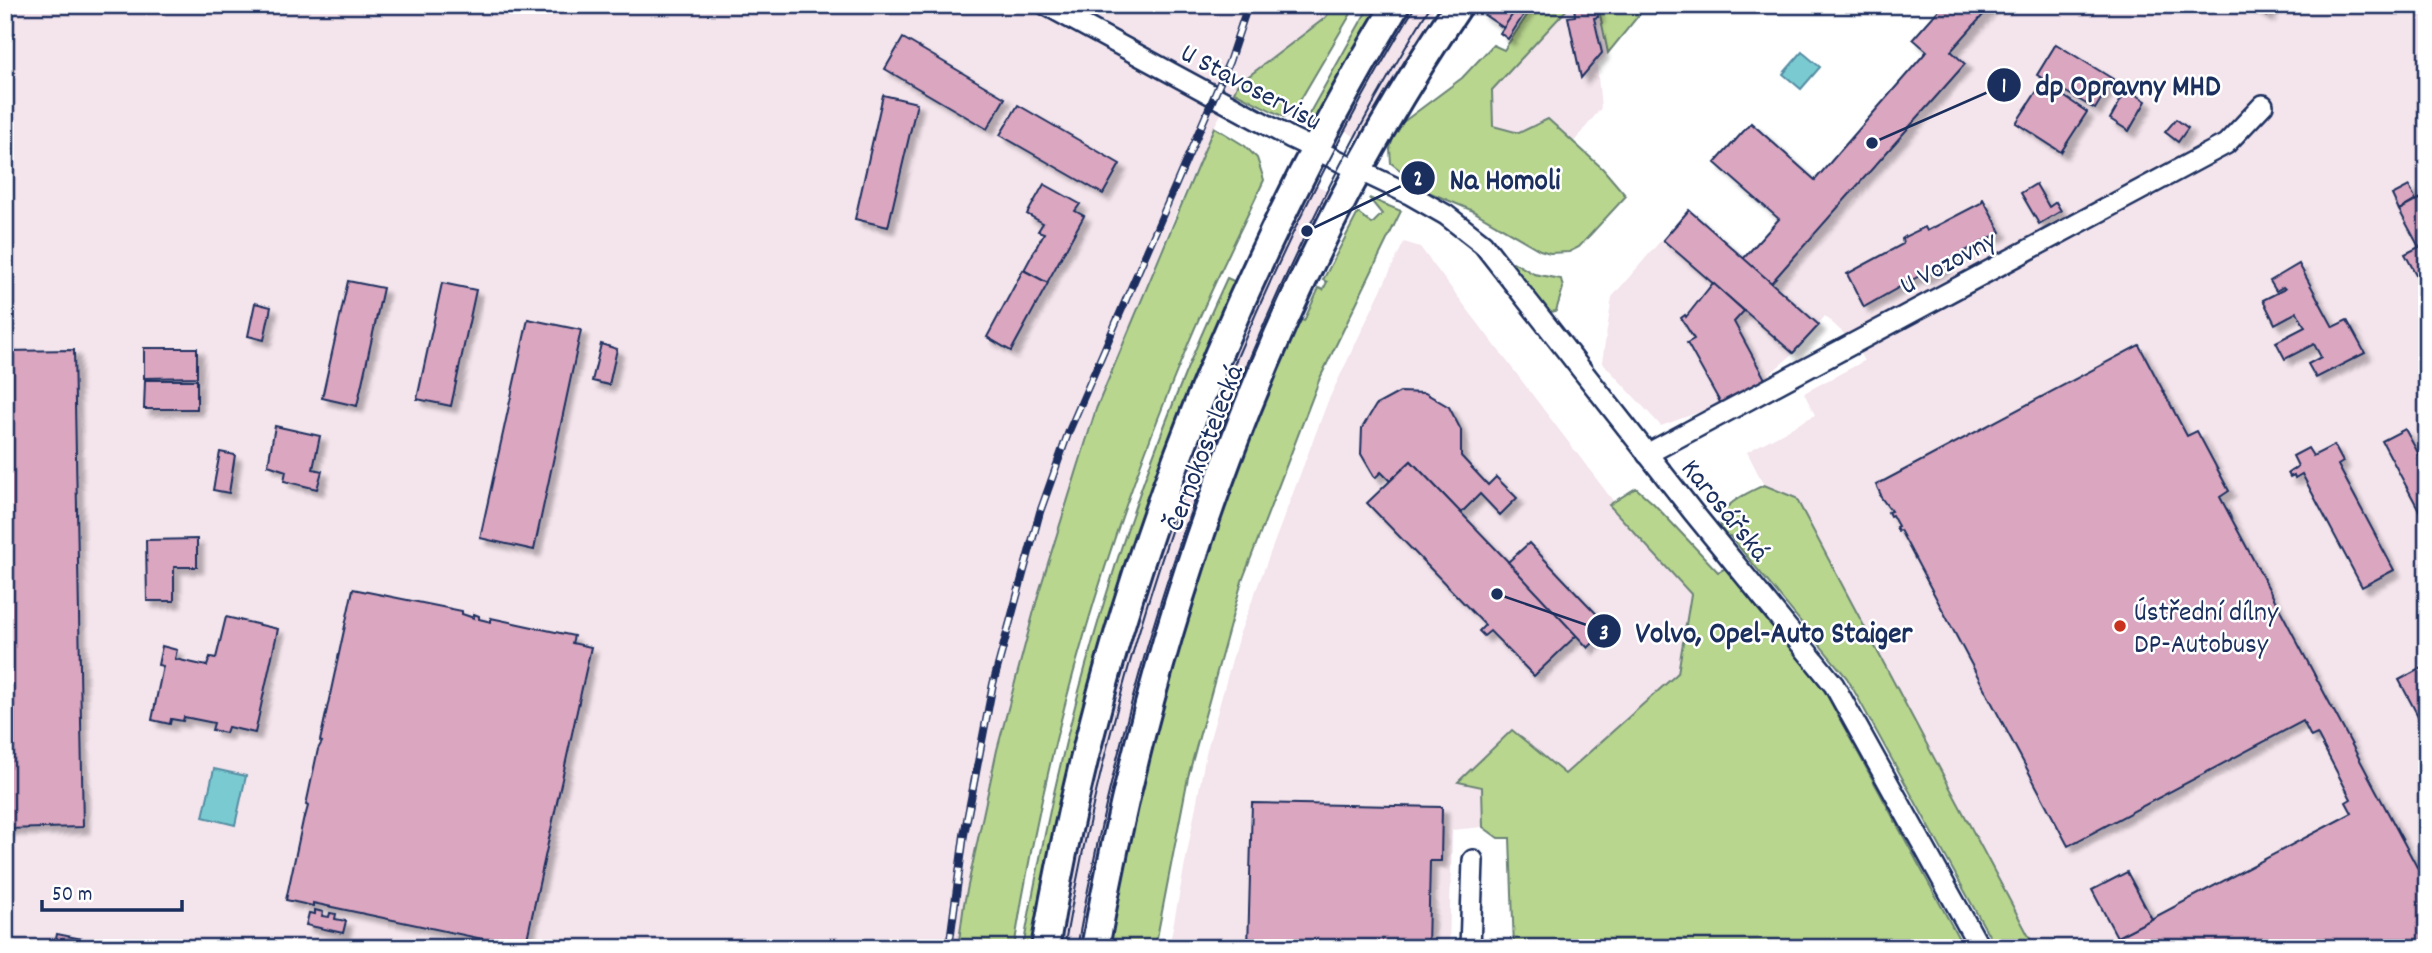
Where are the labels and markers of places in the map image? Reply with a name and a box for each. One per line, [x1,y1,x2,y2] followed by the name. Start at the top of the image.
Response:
[1986,59,2234,110] callout: dp Opravny MHD
[1400,153,1574,204] callout: Na Homoli
[2134,595,2279,667] place label: Ústřední dílny DP-Autobusy
[1586,606,1926,657] callout: Volvo, Opel-Auto Staiger
[2112,618,2128,634] marker: Ústřední dílny DP-Autobusy

